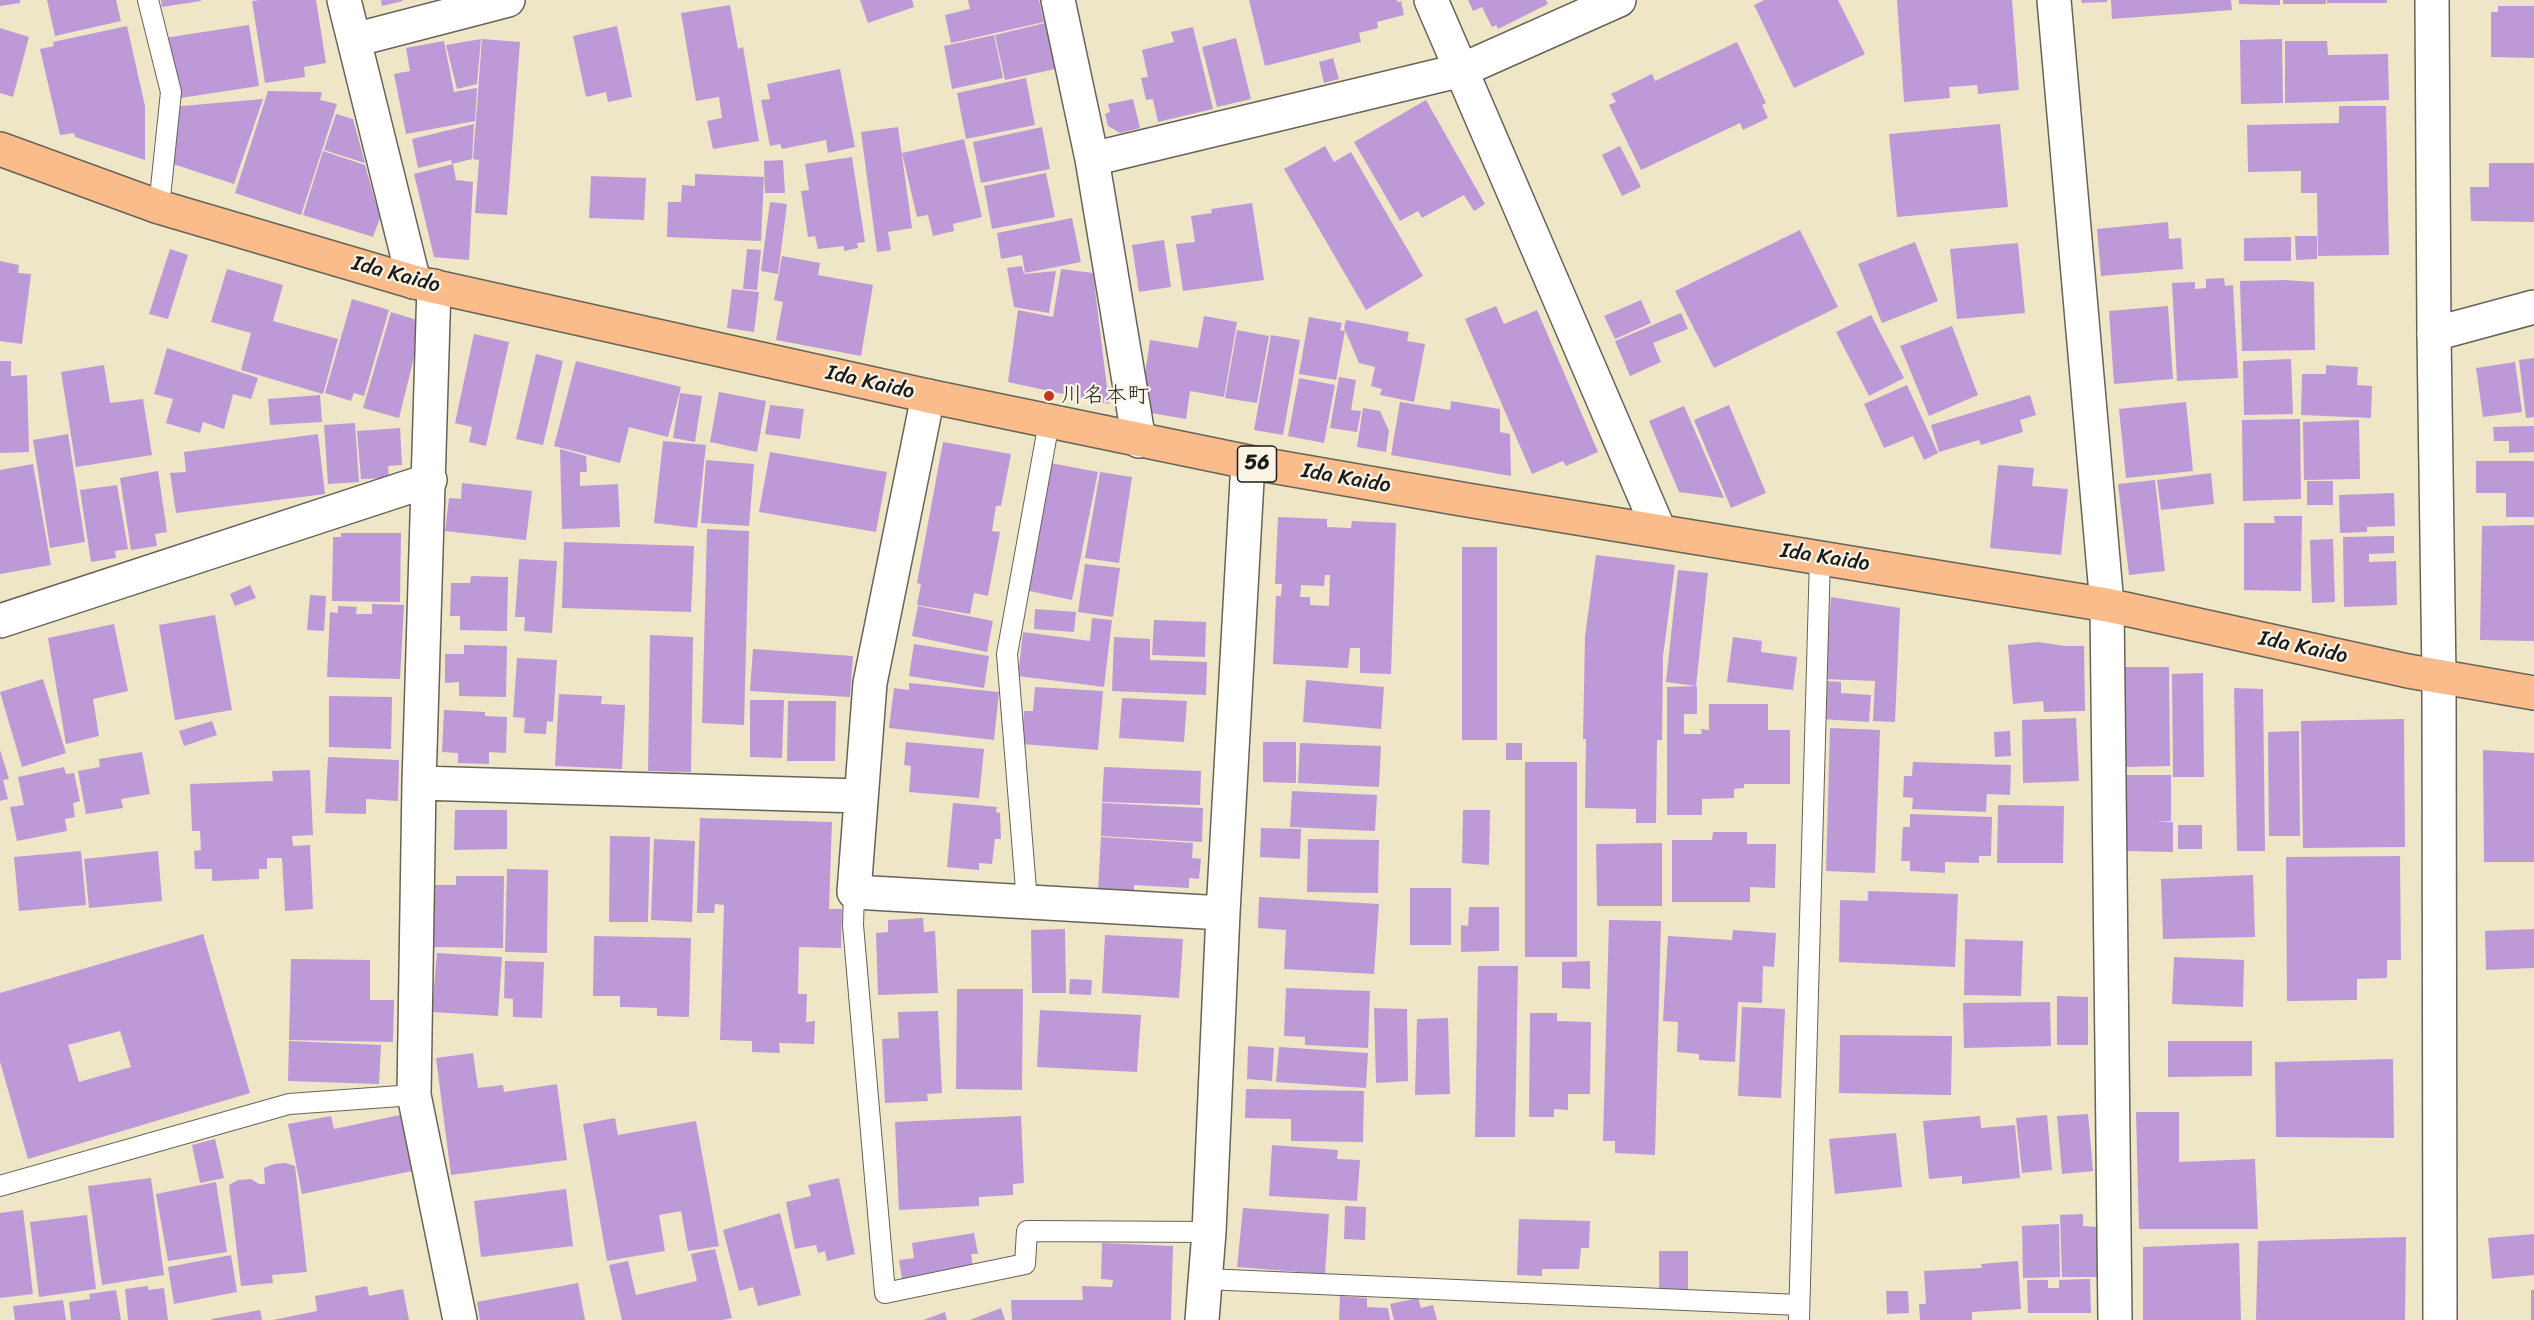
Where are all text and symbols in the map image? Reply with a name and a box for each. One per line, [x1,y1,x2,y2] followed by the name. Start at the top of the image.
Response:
[349,251,443,299] street label: Ida Kaido
[823,360,917,406] street label: Ida Kaido
[1061,383,1149,409] place label: 川名本町
[1042,389,1056,403] marker: 川名本町
[1238,446,1276,482] road number: 56
[1299,458,1393,500] street label: Ida Kaido
[1778,538,1872,578] street label: Ida Kaido
[2256,626,2350,670] street label: Ida Kaido

